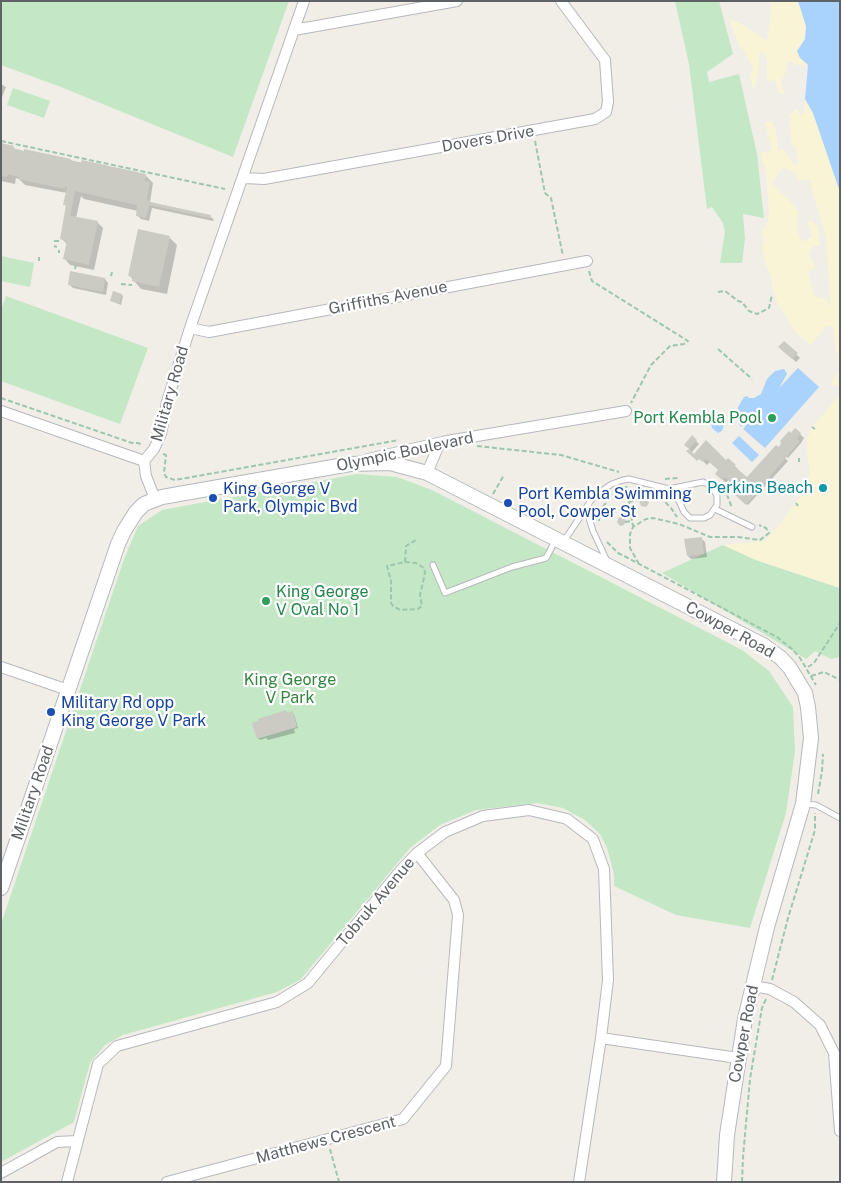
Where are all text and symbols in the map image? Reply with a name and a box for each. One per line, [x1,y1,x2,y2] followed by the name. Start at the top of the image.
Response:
[440,121,536,157] street label: Dovers Drive
[327,277,449,319] street label: Griffiths Avenue
[147,344,193,444] street label: Military Road
[633,408,762,428] place label: Port Kembla Pool
[766,412,778,424] marker: Port Kembla Pool
[335,428,475,476] street label: Olympic Boulevard
[707,478,813,498] place label: Perkins Beach
[223,479,358,517] place label: King George V Park, Olympic Bvd
[817,482,829,494] marker: Perkins Beach
[518,484,692,522] place label: Port Kembla Swimming Pool, Cowper St
[207,492,219,504] marker: King George V Park, Olympic Bvd
[502,497,514,509] marker: Port Kembla Swimming Pool, Cowper St
[276,582,369,620] place label: King George V Oval No 1
[260,595,272,607] marker: King George V Oval No 1
[682,598,778,662] street label: Cowper Road
[244,670,336,708] park label: King George V Park
[61,693,206,731] place label: Military Rd opp King George V Park
[45,706,57,718] marker: Military Rd opp King George V Park
[8,743,58,843] street label: Military Road
[333,854,419,950] street label: Tobruk Avenue
[725,984,763,1084] street label: Cowper Road
[254,1112,398,1168] street label: Matthews Crescent

